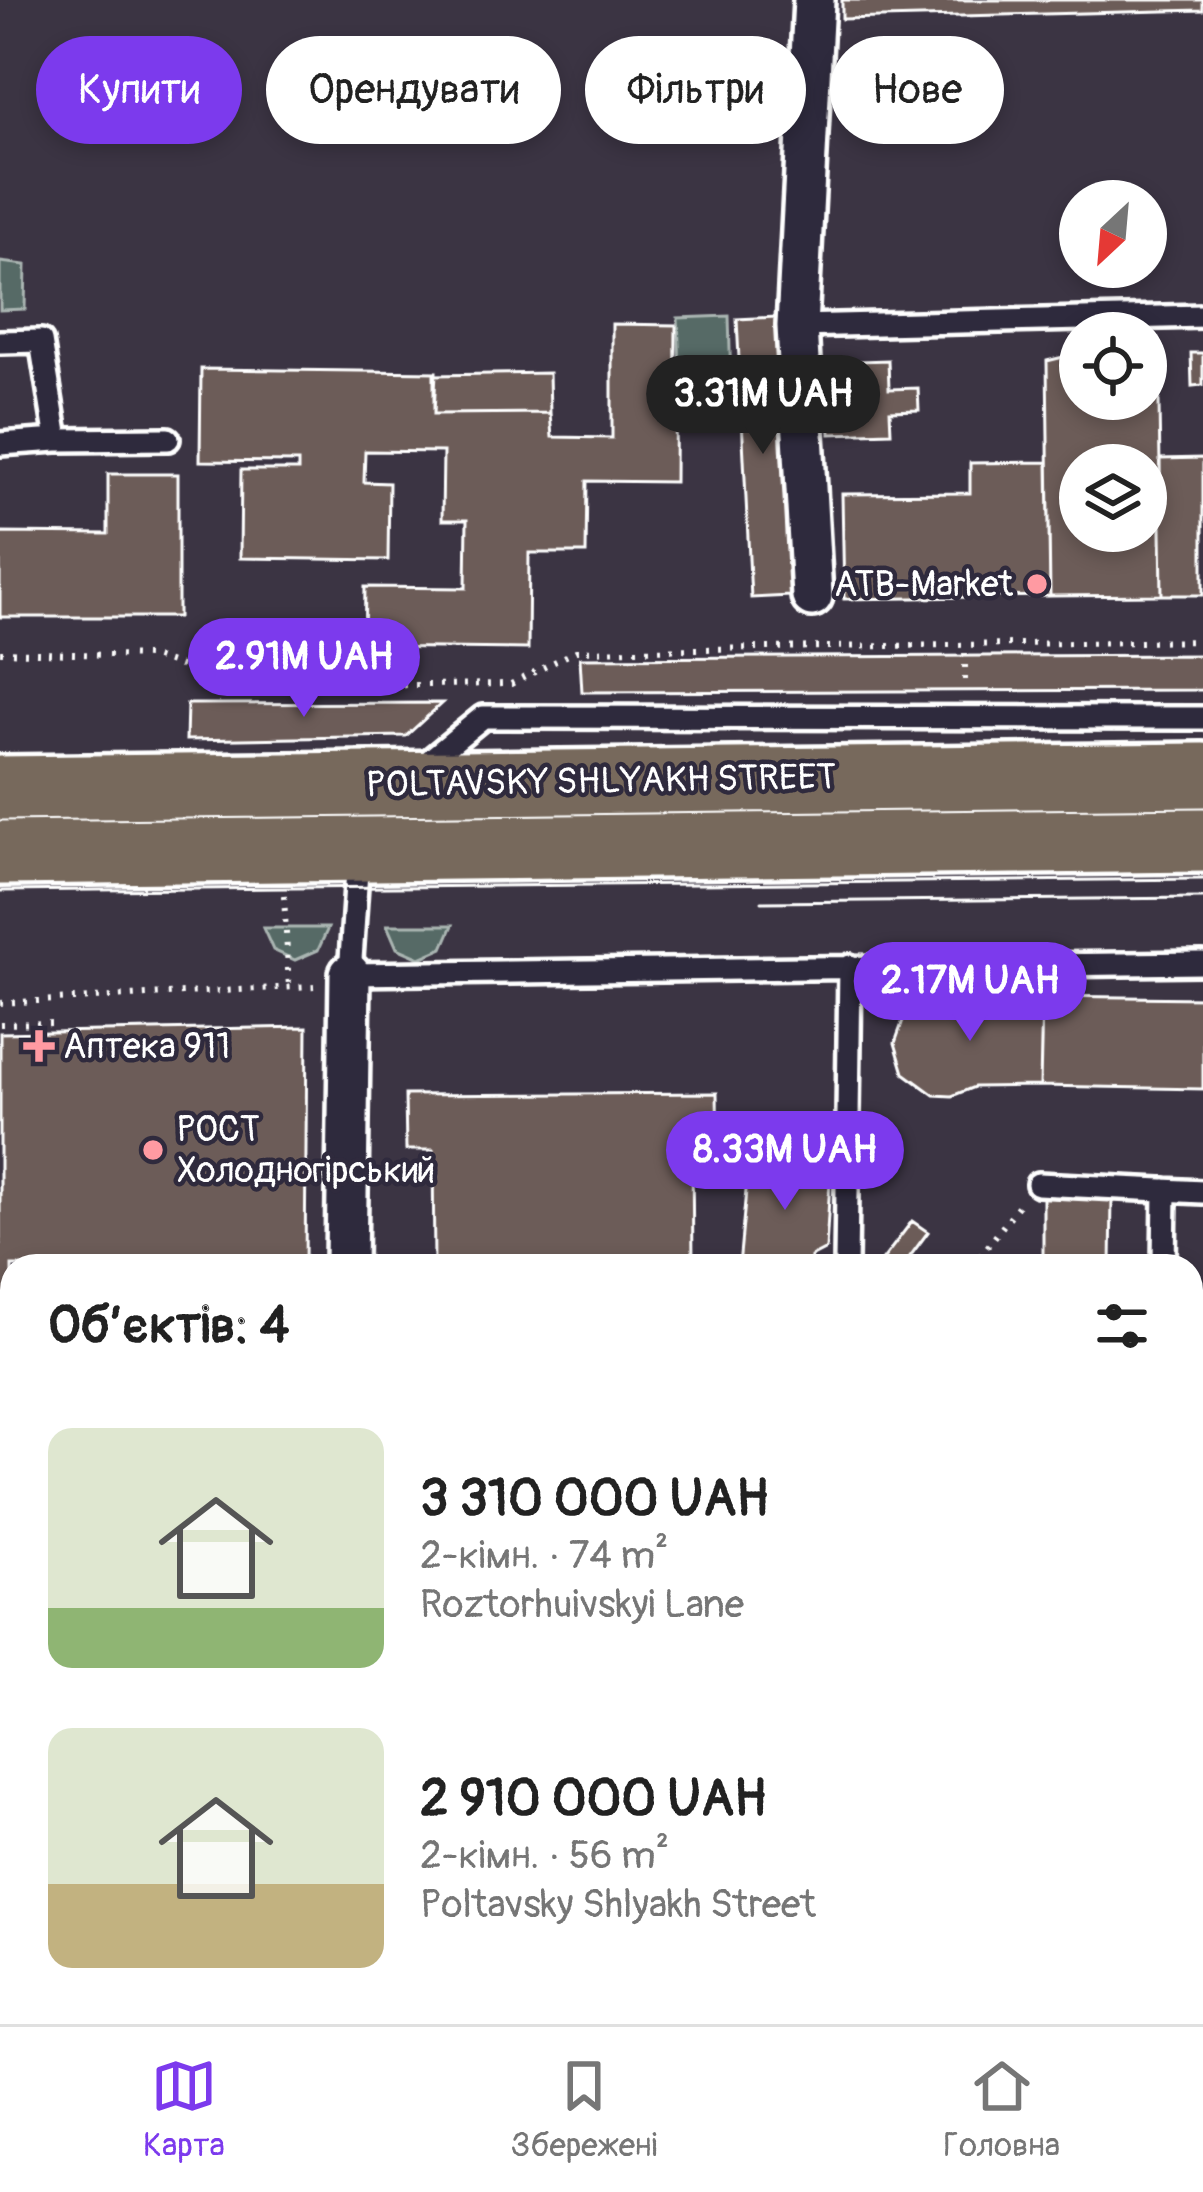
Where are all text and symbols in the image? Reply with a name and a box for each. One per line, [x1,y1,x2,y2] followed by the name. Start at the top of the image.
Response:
[36,36,242,144] chip: Купити
[266,36,561,144] chip: Орендувати
[585,36,806,144] chip: Фільтри
[830,36,1004,144] chip: Нове
[1059,180,1167,288] north arrow
[1059,180,1167,552] map controls
[1059,312,1167,420] button: locate
[626,355,900,457] pin: 3.31M UAH
[673,369,853,418] text: 3.31M UAH
[1059,444,1167,552] button: layers
[834,562,1013,607] place label: ATB-Market
[1024,571,1050,597] marker: ATB-Market
[167,618,441,720] pin: 2.91M UAH
[215,632,393,681] text: 2.91M UAH
[365,754,837,808] street label: POLTAVSKY SHLYAKH STREET
[833,942,1107,1044] pin: 2.17M UAH
[881,956,1059,1005] text: 2.17M UAH
[63,1024,230,1069] place label: Аптека 911
[26,1033,52,1059] marker: Аптека 911
[177,1107,435,1193] place label: РОСТ Холодногірський
[648,1111,922,1213] pin: 8.33M UAH
[693,1125,877,1174] text: 8.33M UAH
[140,1137,166,1163] marker: РОСТ Холодногірський
[1089,1293,1155,1359] icon: filters
[48,1294,289,1358] text: Об’єктів: 4
[420,1467,769,1531] text: 3 310 000 UAH
[144,1476,288,1620] icon: home
[420,1531,668,1580] text: 2-кімн. · 74 m²
[420,1580,744,1629] text: Roztorhuivskyi Lane
[420,1767,766,1831] text: 2 910 000 UAH
[144,1776,288,1920] icon: home
[420,1831,669,1880] text: 2-кімн. · 56 m²
[420,1880,816,1929] text: Poltavsky Shlyakh Street
[143,2053,225,2166] tab: Карта
[511,2053,657,2166] tab: Збережені
[943,2053,1060,2166] tab: Головна

